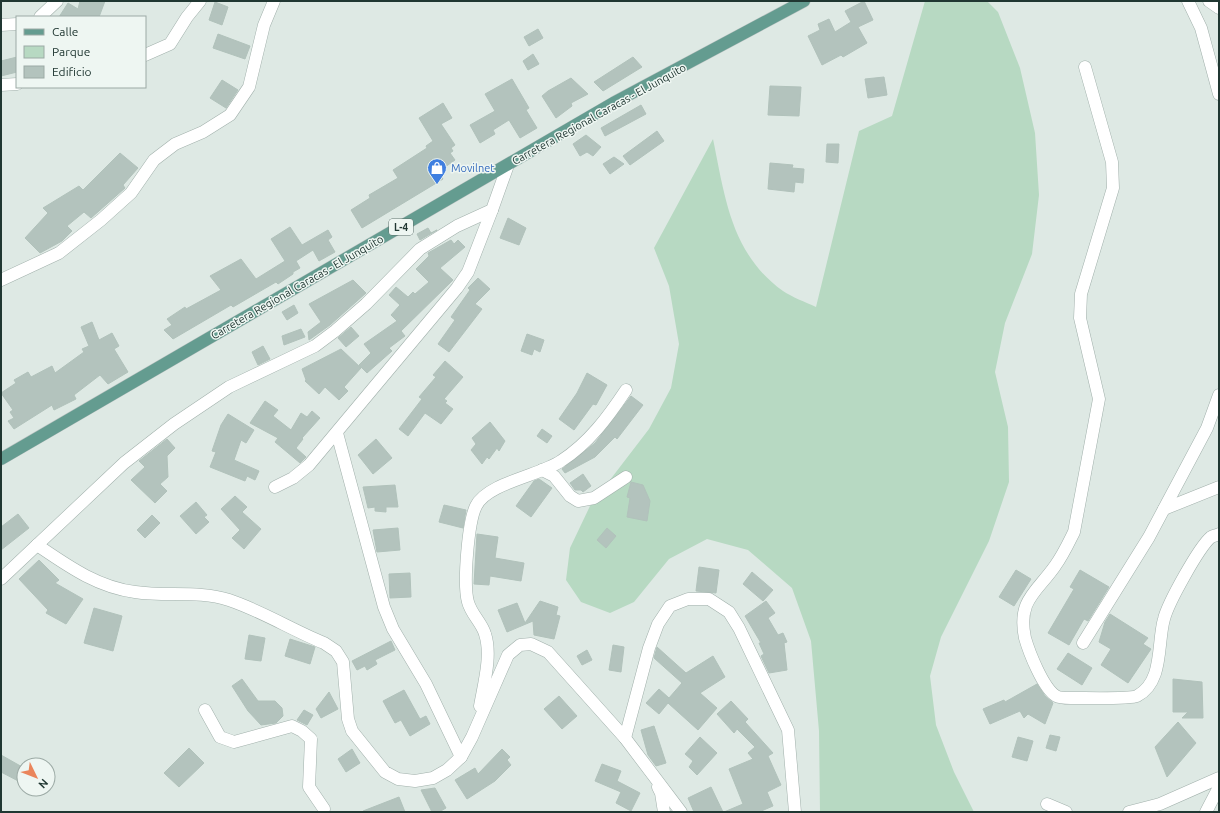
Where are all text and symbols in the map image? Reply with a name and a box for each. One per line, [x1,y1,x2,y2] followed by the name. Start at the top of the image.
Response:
[16,16,146,88] legend
[52,25,78,38] text: Calle
[52,45,90,58] text: Parque
[510,61,688,167] street label: Carretera Regional Caracas - El Junquito
[52,65,92,78] text: Edificio
[426,157,448,185] shop icon: Movilnet
[451,162,495,174] place label: Movilnet
[389,219,413,235] road number: L-4
[209,233,385,341] street label: Carretera Regional Caracas - El Junquito
[16,757,56,797] north arrow
[36,777,51,791] text: N

